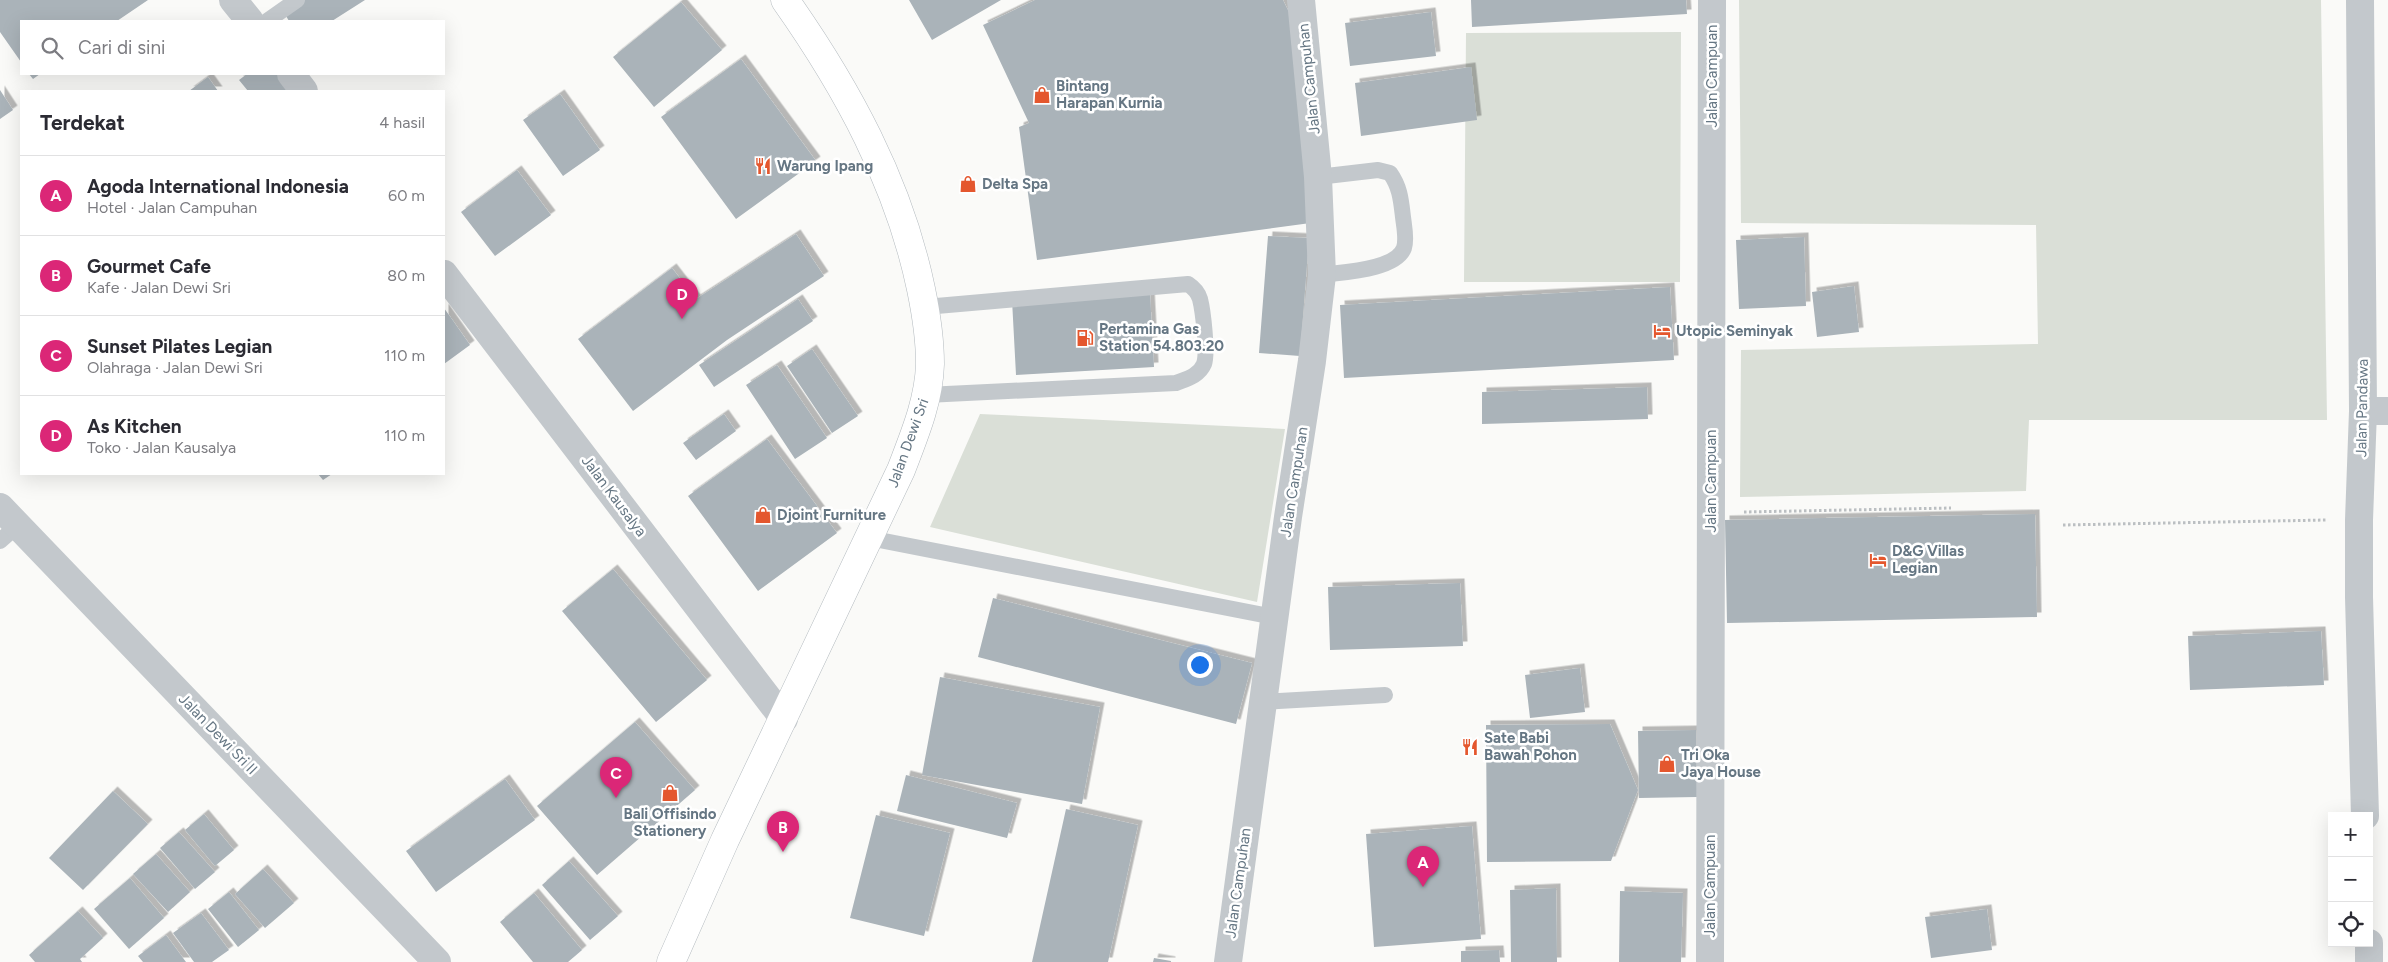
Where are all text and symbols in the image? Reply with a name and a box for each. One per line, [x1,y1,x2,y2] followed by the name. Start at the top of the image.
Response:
[20,20,445,75] search box
[1294,23,1324,135] street label: Jalan Campuhan
[1703,25,1721,127] street label: Jalan Campuan
[38,34,66,62] icon: search
[78,36,165,59] text: Cari di sini
[1056,77,1163,112] place label: Bintang Harapan Kurnia
[1032,85,1052,105] shop icon: Bintang Harapan Kurnia
[40,110,125,135] text: Terdekat
[379,113,425,132] text: 4 hasil
[753,156,773,176] restaurant icon: Warung Ipang
[777,157,873,175] place label: Warung Ipang
[958,174,978,194] shop icon: Delta Spa
[87,175,349,198] text: Agoda International Indonesia
[982,175,1048,193] place label: Delta Spa
[50,186,62,205] text: A
[388,186,425,205] text: 60 m
[87,198,257,217] text: Hotel · Jalan Campuhan
[87,255,211,278] text: Gourmet Cafe
[51,266,61,285] text: B
[387,266,425,285] text: 80 m
[87,278,231,297] text: Kafe · Jalan Dewi Sri
[666,278,698,319] pin: D
[1099,320,1224,355] place label: Pertamina Gas Station 54.803.20
[1652,321,1672,341] hotel icon: Utopic Seminyak
[1676,322,1793,340] place label: Utopic Seminyak
[1075,328,1095,348] fuel station icon: Pertamina Gas Station 54.803.20
[87,335,272,358] text: Sunset Pilates Legian
[50,346,62,365] text: C
[384,346,425,365] text: 110 m
[87,358,263,377] text: Olahraga · Jalan Dewi Sri
[2352,359,2372,457] street label: Jalan Pandawa
[884,396,932,490] street label: Jalan Dewi Sri
[87,415,182,438] text: As Kitchen
[50,426,62,445] text: D
[384,426,425,445] text: 110 m
[1276,426,1312,538] street label: Jalan Campuhan
[1702,430,1720,532] street label: Jalan Campuan
[87,438,236,457] text: Toko · Jalan Kausalya
[578,452,650,540] street label: Jalan Kausalya
[753,505,773,525] shop icon: Djoint Furniture
[777,506,887,524] place label: Djoint Furniture
[1892,542,1964,577] place label: D&G Villas Legian
[1868,550,1888,570] hotel icon: D&G Villas Legian
[1187,652,1213,678] your location
[175,690,261,778] street label: Jalan Dewi Sri II
[1484,729,1577,764] place label: Sate Babi Bawah Pohon
[1460,737,1480,757] restaurant icon: Sate Babi Bawah Pohon
[1681,746,1762,781] place label: Tri Oka Jaya House
[1657,754,1677,774] shop icon: Tri Oka Jaya House
[600,757,632,798] pin: C
[660,783,680,803] shop icon: Bali Offisindo Stationery
[624,805,717,840] place label: Bali Offisindo Stationery
[767,811,799,852] pin: B
[2328,812,2373,947] map controls
[2328,812,2373,857] button: +
[1221,827,1255,939] street label: Jalan Campuhan
[1701,835,1719,937] street label: Jalan Campuan
[1407,846,1439,887] pin: A
[2328,857,2373,902] button: −
[2328,902,2373,947] button: locate

